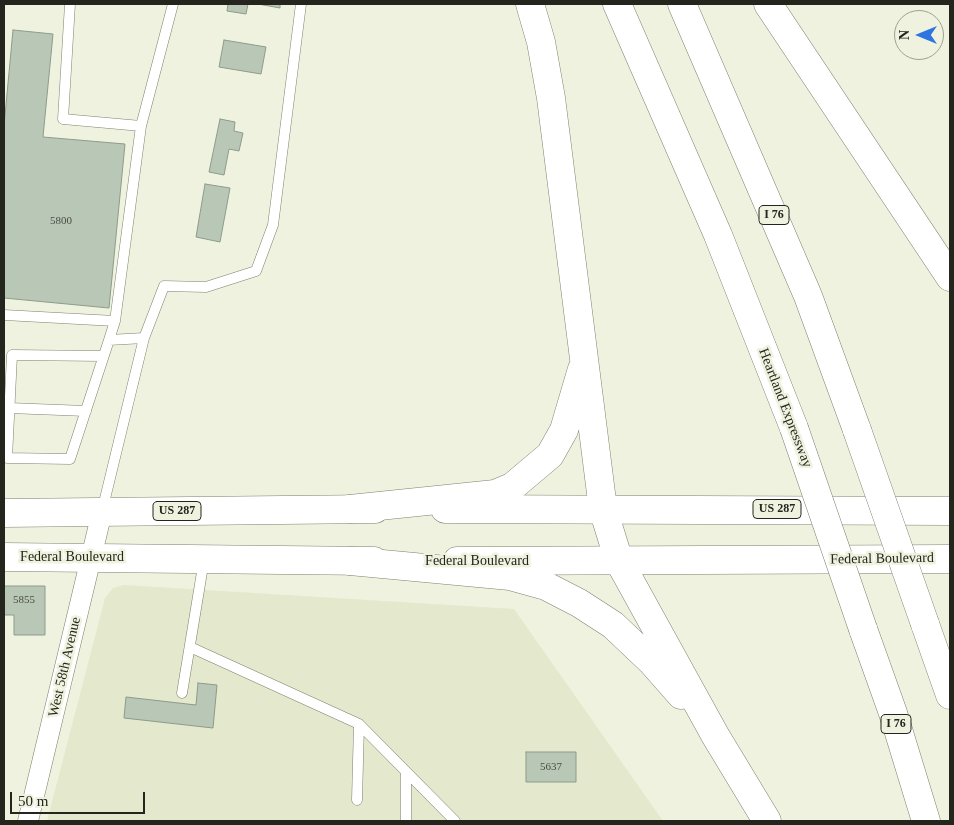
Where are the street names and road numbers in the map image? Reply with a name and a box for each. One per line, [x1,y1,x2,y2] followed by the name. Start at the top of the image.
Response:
[759,206,789,224] road number: I 76
[755,346,815,470] street label: Heartland Expressway
[753,499,801,518] road number: US 287
[153,502,201,520] road number: US 287
[20,549,124,565] street label: Federal Boulevard
[830,550,934,568] street label: Federal Boulevard
[425,553,529,569] street label: Federal Boulevard
[45,615,85,719] street label: West 58th Avenue
[881,714,911,734] road number: I 76

